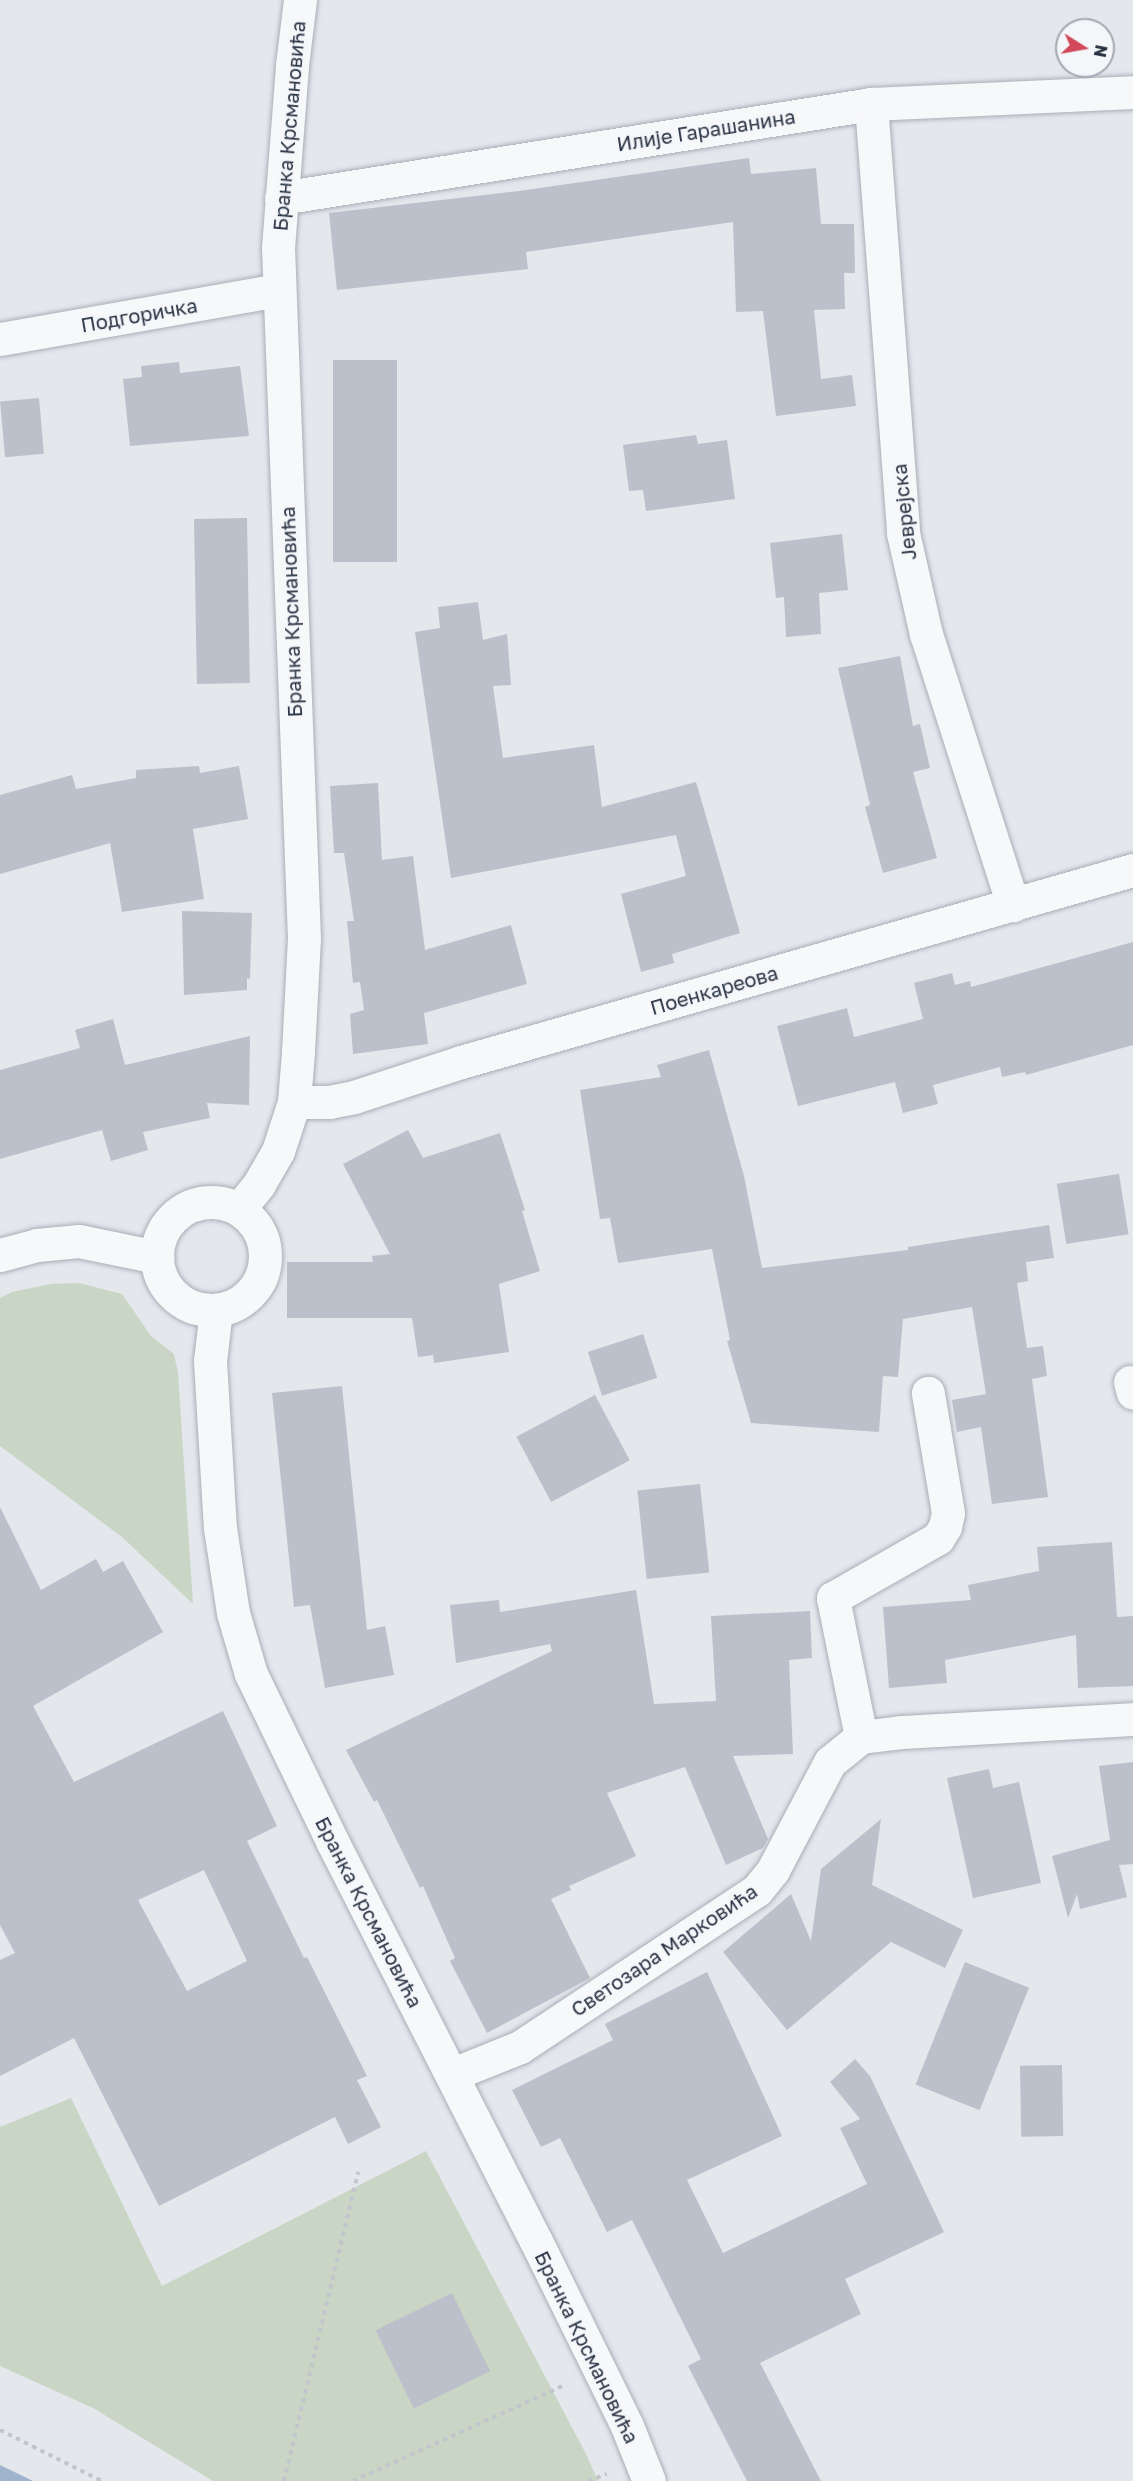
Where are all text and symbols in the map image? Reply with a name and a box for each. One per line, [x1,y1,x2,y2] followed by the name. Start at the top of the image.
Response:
[1055,18,1115,78] north arrow
[268,20,310,232] street label: Бранка Крсмановића
[1090,43,1112,59] text: N
[615,104,797,156] street label: Илије Гарашанина
[79,293,199,337] street label: Подгоричка
[887,463,921,561] street label: Јеврејска
[275,506,307,718] street label: Бранка Крсмановића
[647,960,781,1020] street label: Поенкареова
[310,1813,428,2011] street label: Бранка Крсмановића
[566,1879,762,2021] street label: Светозара Марковића
[530,2247,644,2447] street label: Бранка Крсмановића

